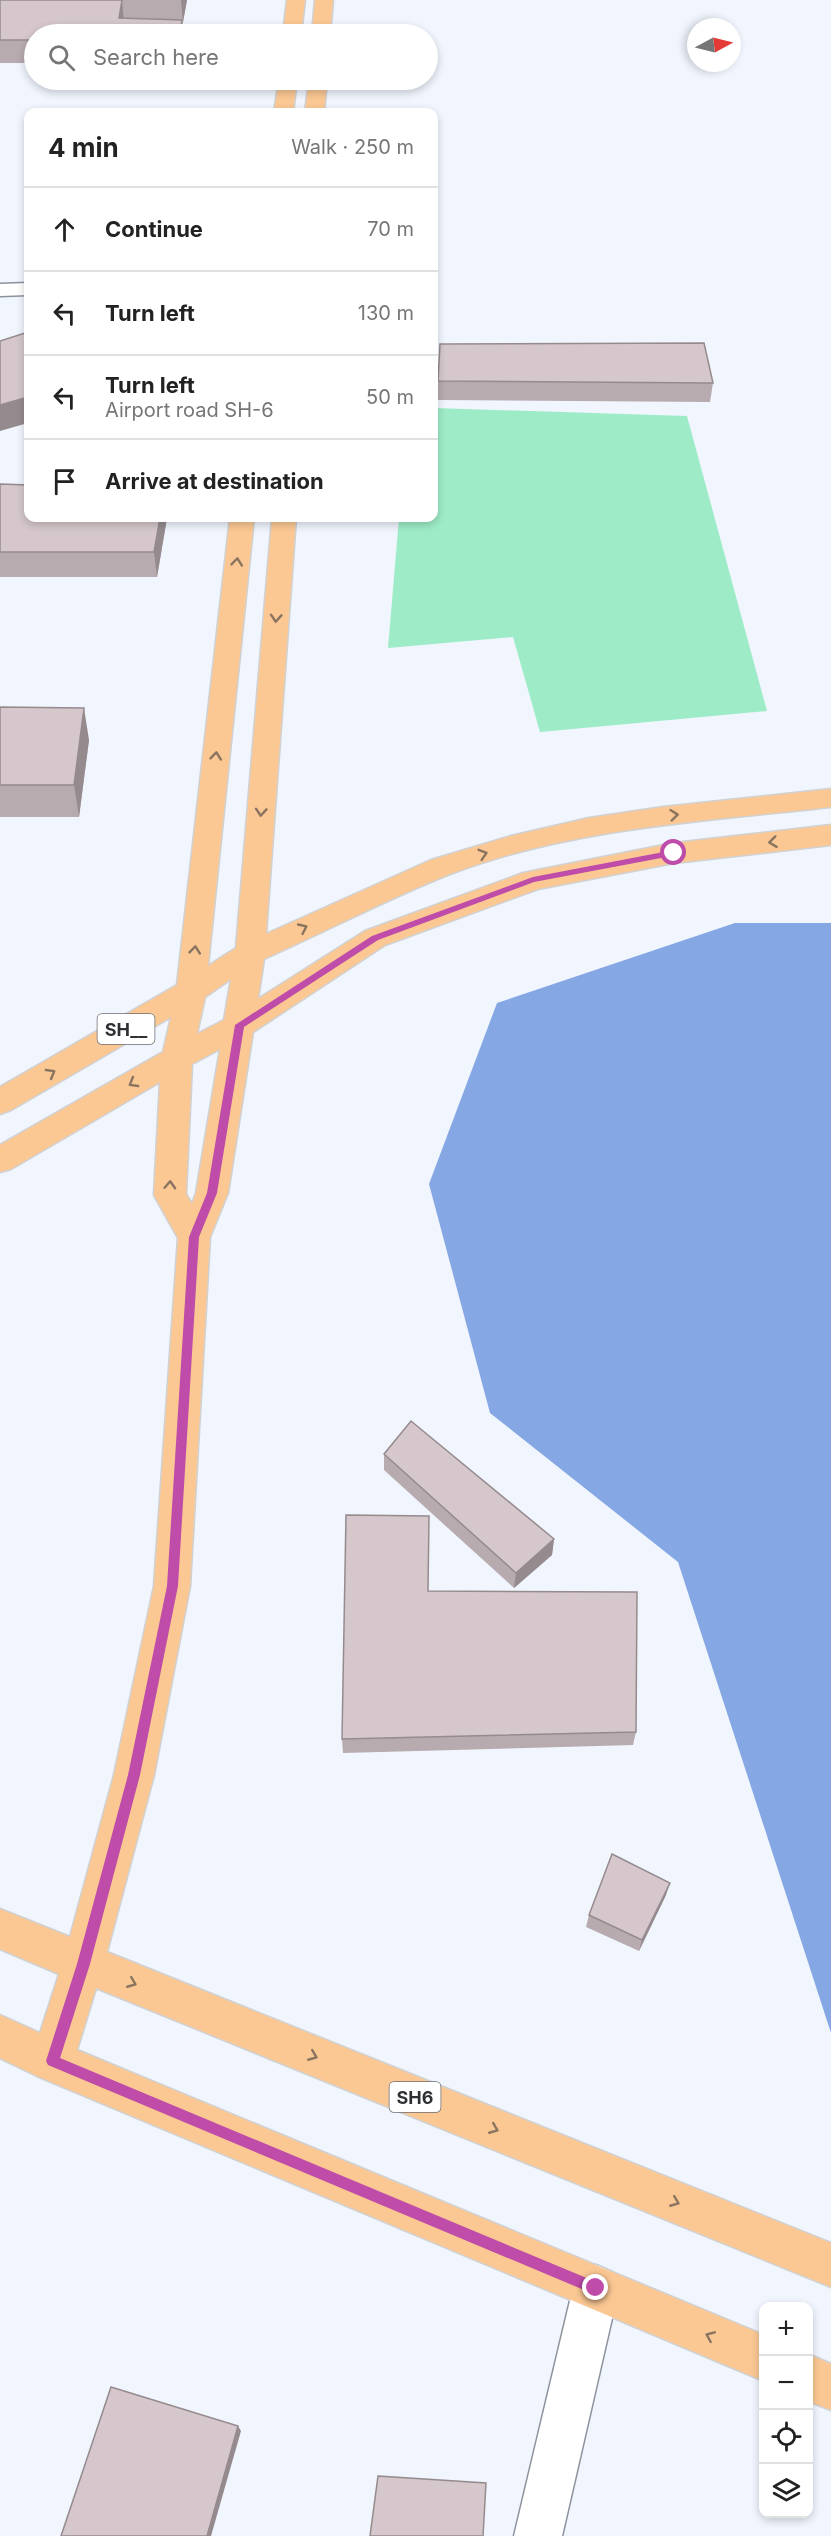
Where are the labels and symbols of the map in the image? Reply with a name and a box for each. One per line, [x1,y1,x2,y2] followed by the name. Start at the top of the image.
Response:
[687,18,741,72] north arrow
[230,557,243,566] one-way arrow
[270,613,283,622] one-way arrow
[209,751,222,760] one-way arrow
[255,808,268,817] one-way arrow
[669,809,678,821] one-way arrow
[768,835,777,848] one-way arrow
[660,839,686,865] route start
[477,849,488,861] one-way arrow
[297,923,308,935] one-way arrow
[188,945,201,954] one-way arrow
[98,1014,154,1044] road number: SH__
[45,1068,55,1080] one-way arrow
[129,1076,139,1087] one-way arrow
[164,1180,177,1189] one-way arrow
[126,1976,137,1988] one-way arrow
[307,2049,318,2061] one-way arrow
[390,2082,440,2112] road number: SH6
[487,2122,498,2134] one-way arrow
[668,2195,679,2207] one-way arrow
[582,2274,608,2300] route end
[705,2331,716,2343] one-way arrow

